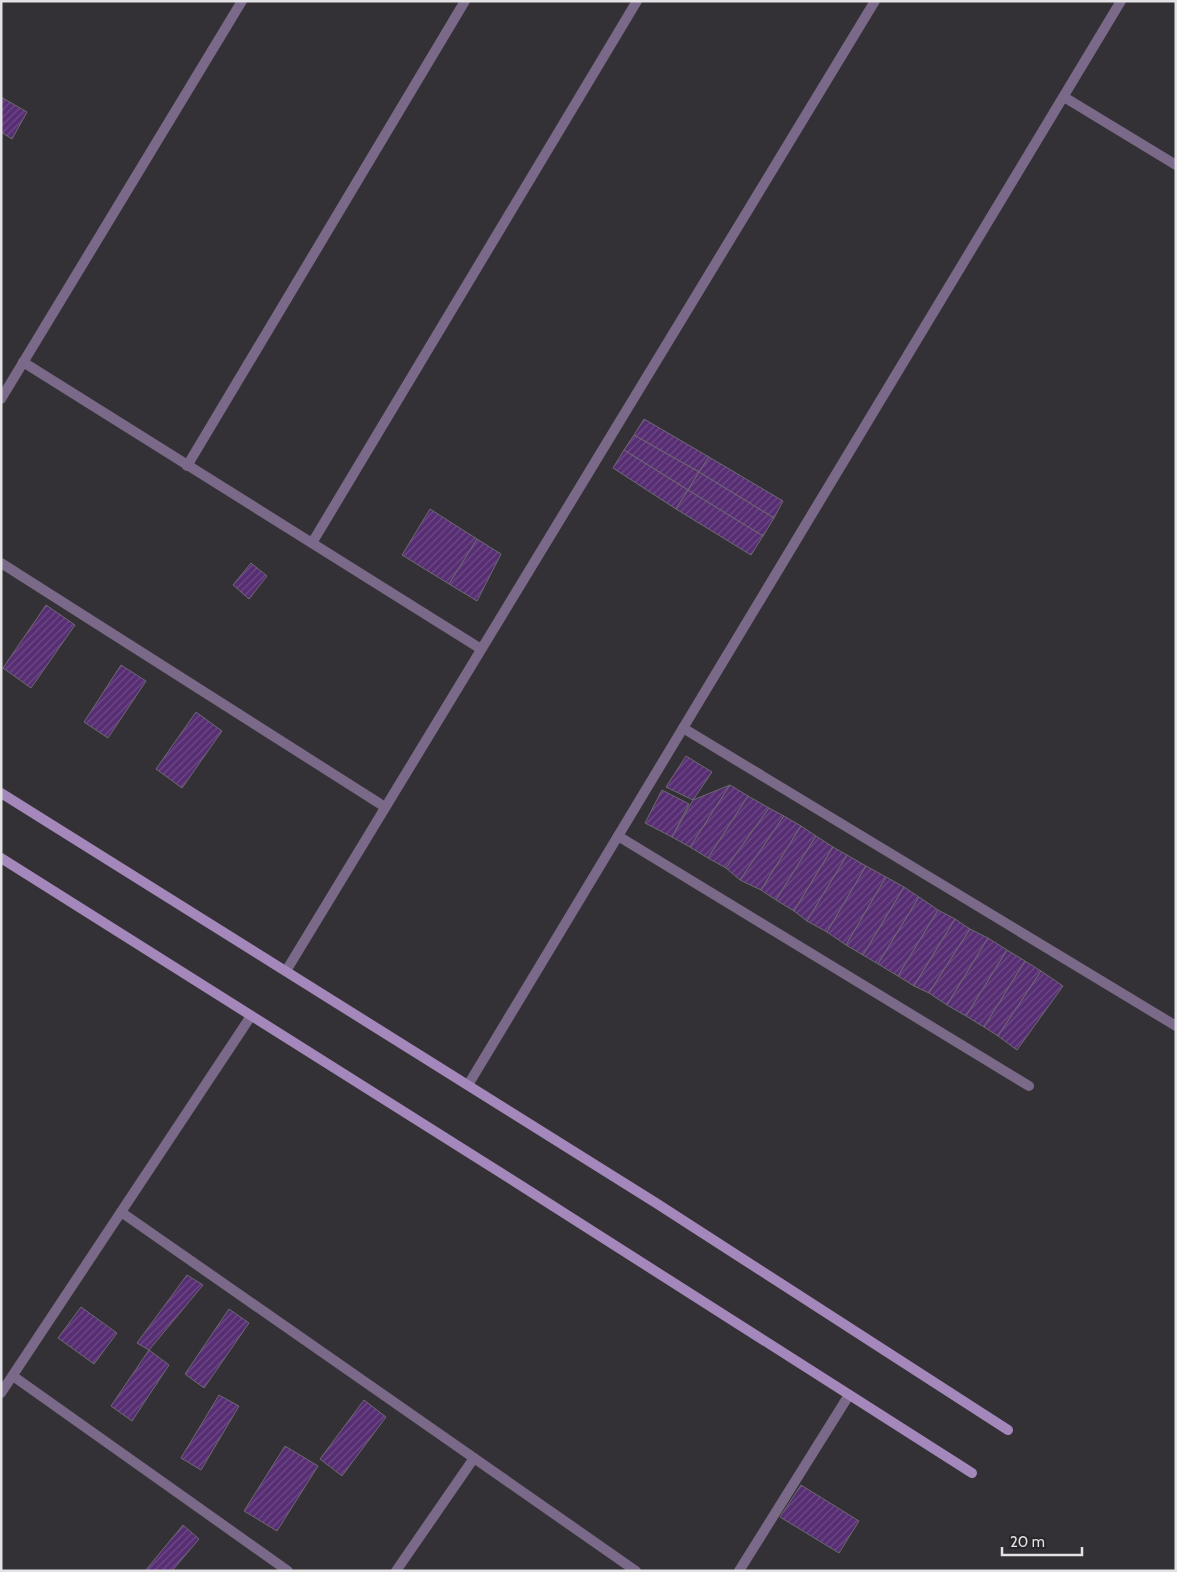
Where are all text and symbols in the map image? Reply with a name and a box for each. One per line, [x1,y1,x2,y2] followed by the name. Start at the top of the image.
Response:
[1002,1524,1082,1556] scale bar
[1010,1533,1045,1551] text: 20 m

